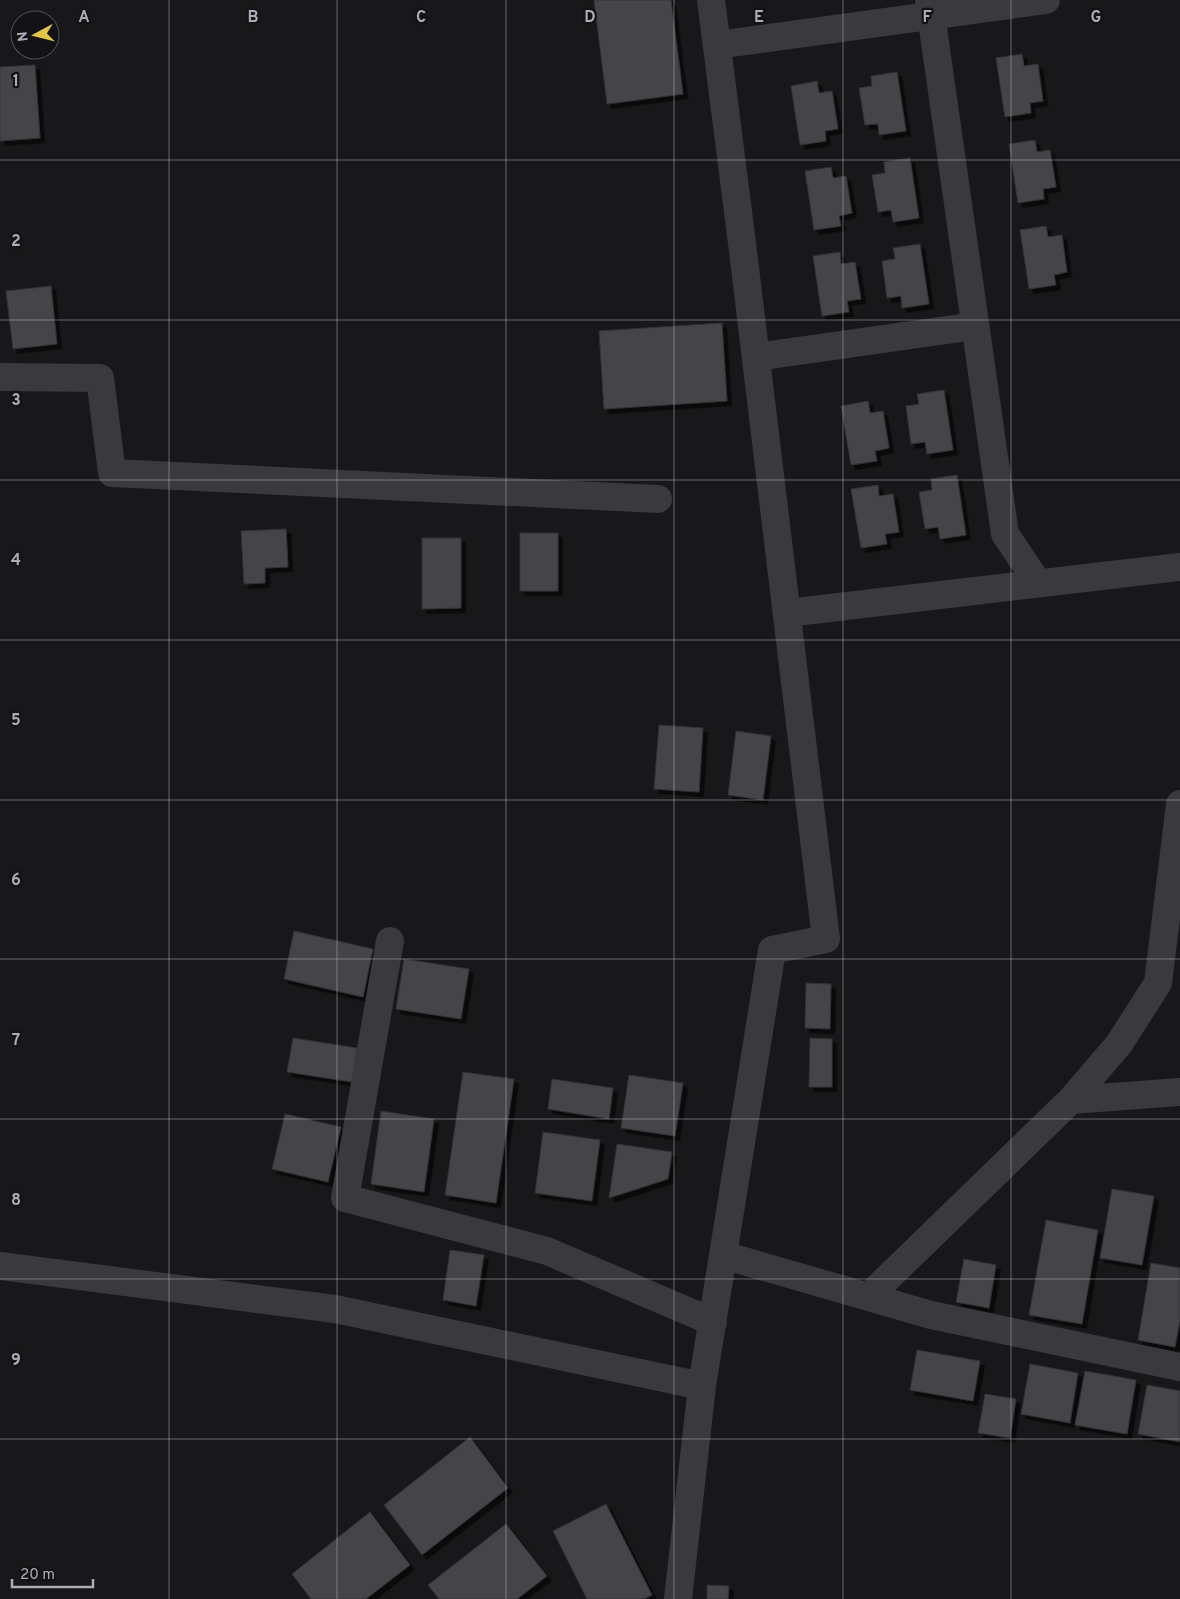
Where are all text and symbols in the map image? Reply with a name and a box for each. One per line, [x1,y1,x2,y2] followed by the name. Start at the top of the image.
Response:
[78,8,90,28] text: A
[247,8,259,28] text: B
[416,8,426,28] text: C
[584,8,596,28] text: D
[754,8,764,28] text: E
[922,8,932,28] text: F
[1091,8,1101,28] text: G
[10,10,60,60] north arrow
[15,30,33,42] text: N
[13,72,19,92] text: 1
[11,232,21,252] text: 2
[11,391,21,411] text: 3
[11,551,21,571] text: 4
[11,711,21,731] text: 5
[11,871,21,891] text: 6
[12,1031,20,1051] text: 7
[11,1191,21,1211] text: 8
[11,1351,21,1371] text: 9
[12,1556,94,1588] scale bar
[20,1566,55,1585] text: 20 m

